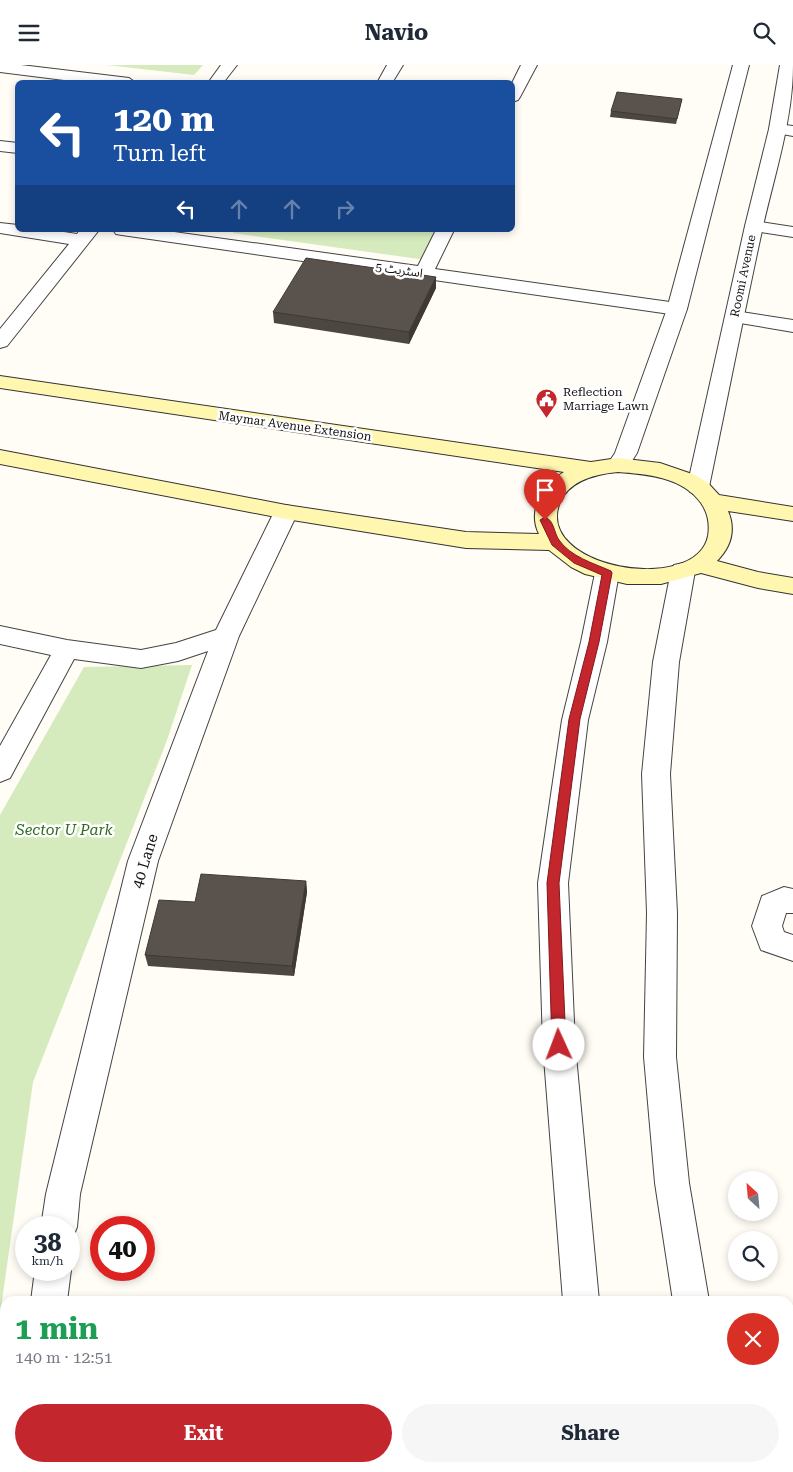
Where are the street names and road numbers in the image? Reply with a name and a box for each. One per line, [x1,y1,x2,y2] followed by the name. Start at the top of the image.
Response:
[727,233,759,318] street label: Roomi Avenue
[374,260,424,280] street label: اسٹریٹ 5
[218,408,373,444] street label: Maymar Avenue Extension
[128,832,162,890] street label: 40 Lane

